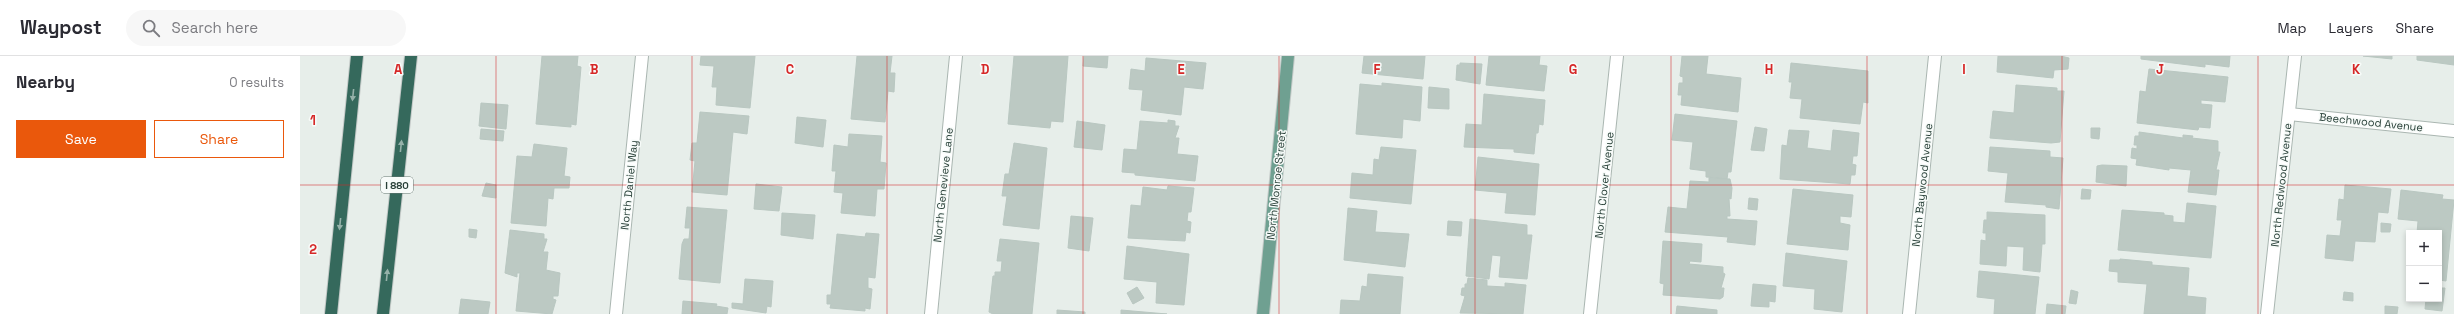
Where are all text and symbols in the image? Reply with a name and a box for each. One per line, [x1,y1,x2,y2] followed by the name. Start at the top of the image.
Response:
[126,10,406,46] search box
[20,15,102,40] text: Waypost
[140,17,162,39] icon: search
[172,18,258,37] text: Search here
[2277,19,2307,37] text: Map
[2329,19,2373,37] text: Layers
[2395,19,2434,37] text: Share
[394,61,403,78] text: A
[590,61,599,78] text: B
[786,61,794,78] text: C
[981,61,990,78] text: D
[1177,61,1185,78] text: E
[1374,61,1381,78] text: F
[1569,61,1577,78] text: G
[1765,61,1773,78] text: H
[1962,61,1966,78] text: I
[2156,61,2164,78] text: J
[2352,61,2361,78] text: K
[16,71,75,93] text: Nearby
[229,74,284,91] text: 0 results
[350,89,356,101] one-way arrow
[2318,110,2424,134] street label: Beechwood Avenue
[310,112,316,129] text: 1
[16,120,146,158] button: Save
[154,120,284,158] button: Share
[2268,122,2294,248] street label: North Redwood Avenue
[1909,123,1935,247] street label: North Baywood Avenue
[930,127,956,243] street label: North Genevieve Lane
[1263,130,1289,240] street label: North Monroe Street
[1591,131,1617,239] street label: North Clover Avenue
[617,139,641,231] street label: North Daniel Way
[398,140,404,152] one-way arrow
[381,177,413,193] road number: I 880
[336,218,343,230] one-way arrow
[2406,230,2442,302] map controls
[2406,230,2442,266] button: +
[309,241,317,258] text: 2
[2406,266,2442,302] button: −
[384,269,390,281] one-way arrow

